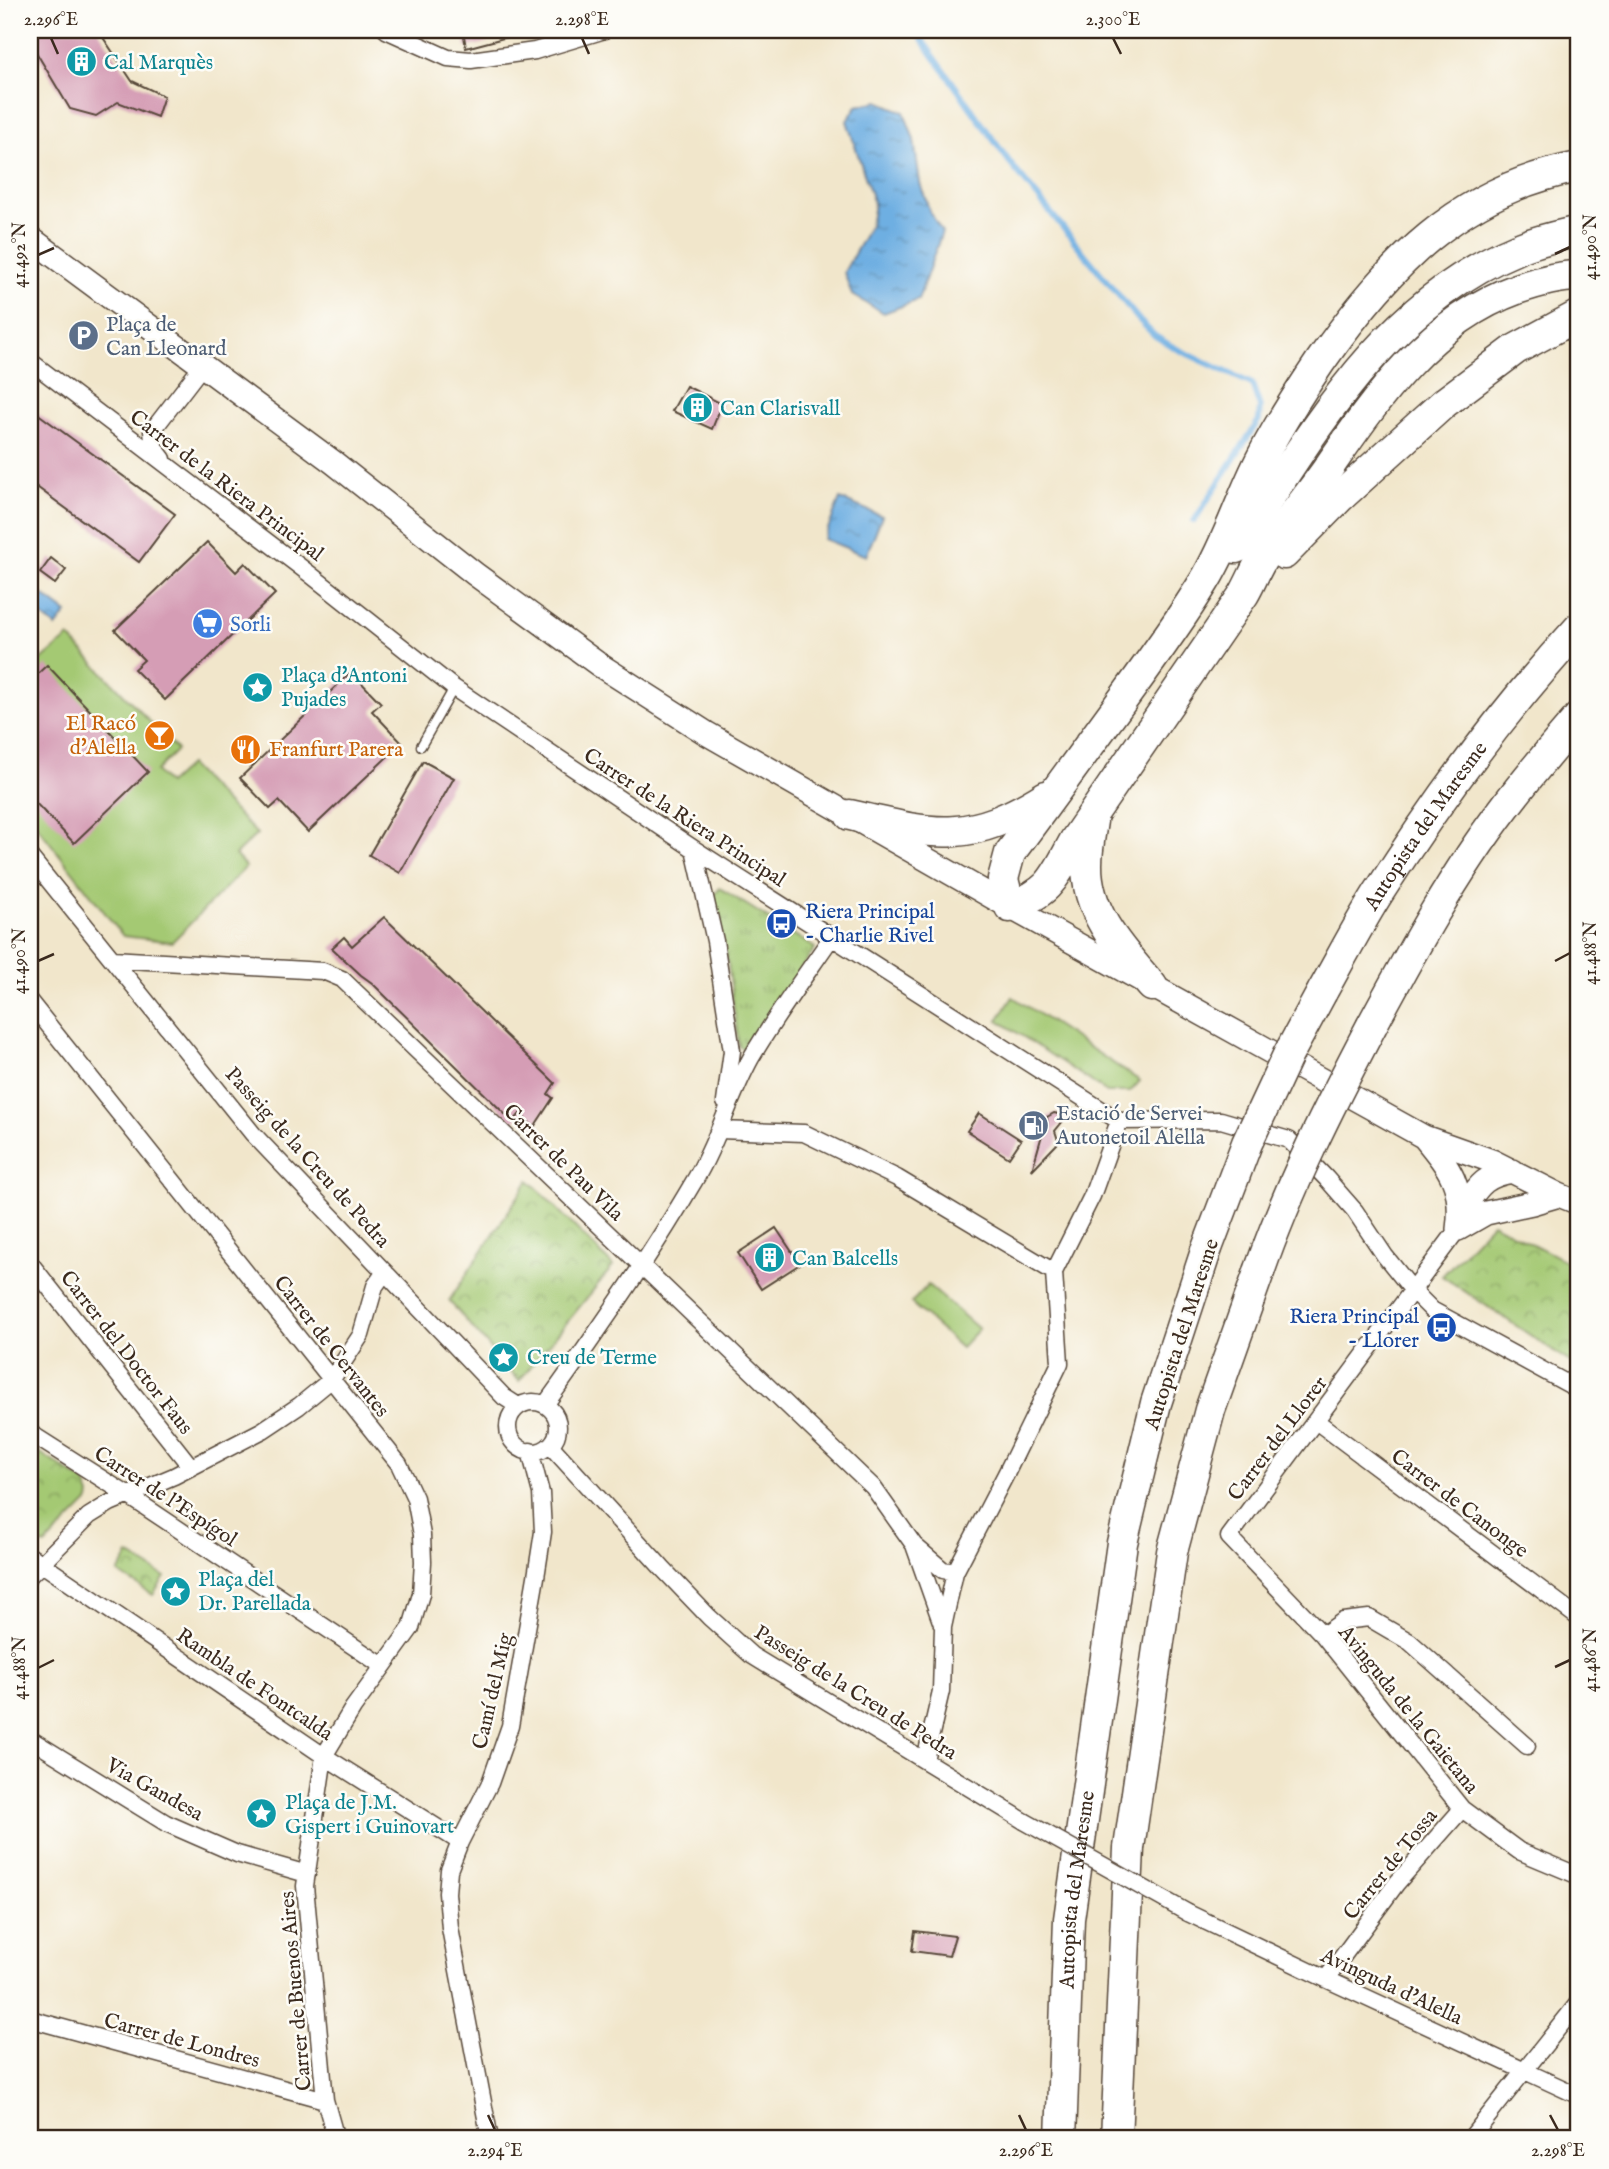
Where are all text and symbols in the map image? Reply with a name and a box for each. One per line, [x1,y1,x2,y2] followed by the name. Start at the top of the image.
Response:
[24,9,78,32] text: 2.296°E
[555,9,609,32] text: 2.298°E
[1086,9,1140,32] text: 2.300°E
[64,45,98,79] building icon: Cal Marquès
[104,50,213,77] place label: Cal Marquès
[1580,213,1603,280] text: 41.490°N
[9,222,32,288] text: 41.492°N
[106,312,227,363] place label: Plaça de Can Lleonard
[66,319,100,353] parking icon: Plaça de Can Lleonard
[680,391,714,425] building icon: Can Clarisvall
[720,396,840,423] place label: Can Clarisvall
[124,404,329,568] street label: Carrer de la Riera Principal
[190,607,224,641] supermarket icon: Sorli
[230,612,271,639] place label: Sorli
[281,663,407,714] place label: Plaça d'Antoni Pujades
[241,670,275,704] place icon: Plaça d'Antoni Pujades
[66,711,137,762] place label: El Racó d'Alella
[142,718,176,752] bar icon: El Racó d'Alella
[229,732,263,766] restaurant icon: Franfurt Parera
[1358,736,1494,917] street label: Autopista del Maresme
[269,737,404,764] place label: Franfurt Parera
[578,743,791,894] street label: Carrer de la Riera Principal
[805,899,935,950] place label: Riera Principal - Charlie Rivel
[765,906,799,940] bus stop icon: Riera Principal - Charlie Rivel
[1580,921,1603,985] text: 41.488°N
[9,927,32,994] text: 41.490°N
[218,1062,396,1255] street label: Passeig de la Creu de Pedra
[497,1099,630,1228] street label: Carrer de Pau Vila
[1055,1101,1206,1152] place label: Estació de Servei Autonetoil Alella
[1016,1108,1050,1142] fuel station icon: Estació de Servei Autonetoil Alella
[1138,1235,1226,1434] street label: Autopista del Maresme
[752,1241,786,1275] building icon: Can Balcells
[792,1246,898,1273] place label: Can Balcells
[53,1265,198,1440] street label: Carrer del Doctor Faus
[267,1270,395,1423] street label: Carrer de Cervantes
[1289,1304,1419,1355] place label: Riera Principal - Llorer
[1425,1311,1459,1345] bus stop icon: Riera Principal - Llorer
[487,1340,521,1374] place icon: Creu de Terme
[527,1345,657,1372] place label: Creu de Terme
[1222,1371,1334,1507] street label: Carrer del Llorer
[88,1441,242,1554] street label: Carrer de l'Espígol
[1385,1444,1534,1565] street label: Carrer de Canonge
[198,1567,312,1618] place label: Plaça del Dr. Parellada
[158,1574,192,1608] place icon: Plaça del Dr. Parellada
[1331,1619,1485,1800] street label: Avinguda de la Gaietana
[749,1620,963,1767] street label: Passeig de la Creu de Pedra
[170,1623,339,1748] street label: Rambla de Fontcalda
[1580,1627,1603,1692] text: 41.486°N
[467,1630,520,1752] street label: Camí del Mig
[9,1636,32,1700] text: 41.488°N
[100,1752,209,1829] street label: Via Gandesa
[1054,1789,1102,1990] street label: Autopista del Maresme
[285,1790,454,1841] place label: Plaça de J.M. Gispert i Guinovart
[245,1797,279,1831] place icon: Plaça de J.M. Gispert i Guinovart
[1338,1803,1445,1926] street label: Carrer de Tossa
[274,1890,319,2092] street label: Carrer de Buenos Aires
[1315,1942,1467,2032] street label: Avinguda d'Alella
[101,2008,263,2075] street label: Carrer de Londres
[467,2140,523,2163] text: 2.294°E
[999,2140,1053,2163] text: 2.296°E
[1531,2140,1585,2163] text: 2.298°E

